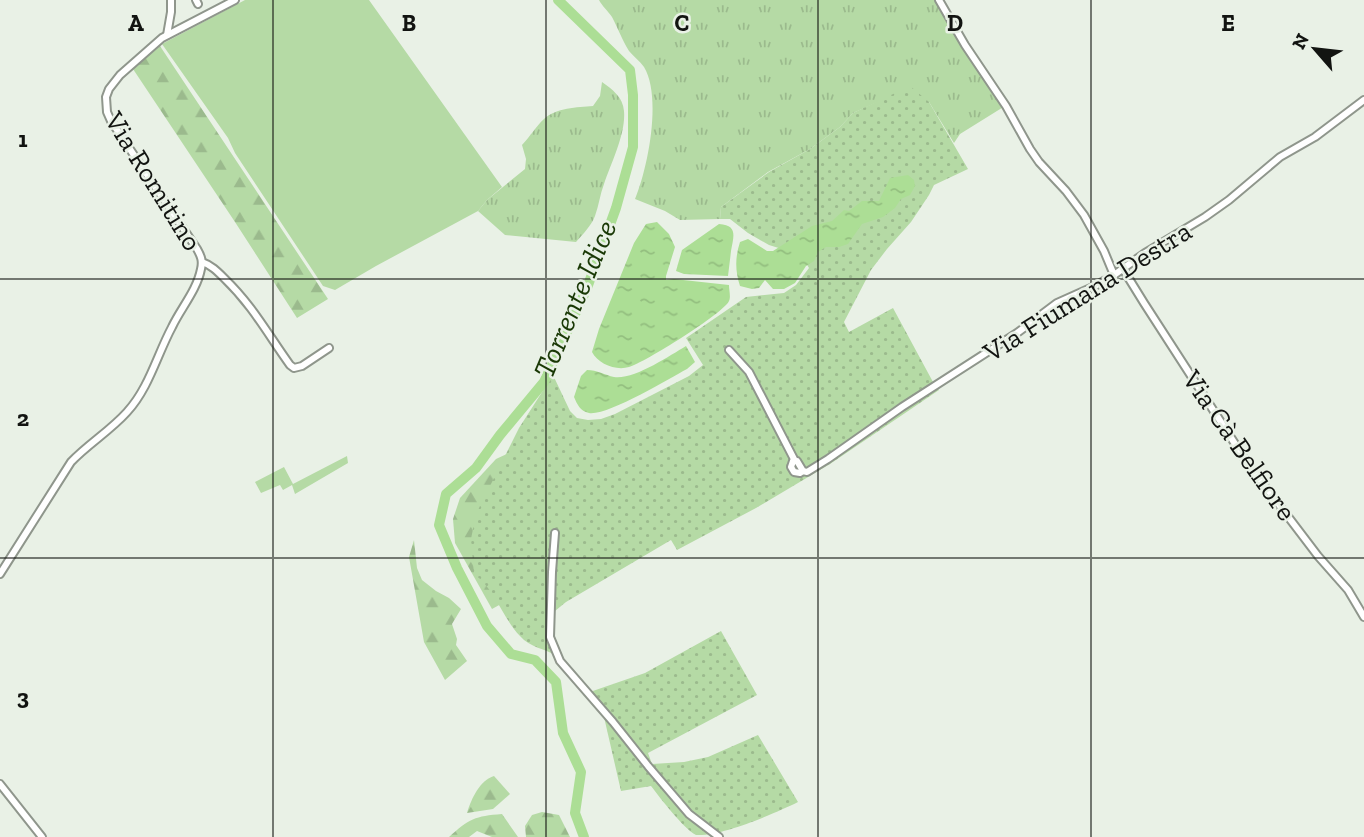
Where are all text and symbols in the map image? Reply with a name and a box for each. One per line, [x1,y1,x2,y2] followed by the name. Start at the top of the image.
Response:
[128,9,144,37] text: A
[402,9,416,37] text: B
[675,9,689,37] text: C
[947,9,963,37] text: D
[1221,9,1235,37] text: E
[1280,14,1350,84] north arrow
[1287,29,1314,53] text: N
[97,105,209,257] street label: Via Romitino
[18,125,28,153] text: 1
[976,214,1198,369] street label: Via Fiumana Destra
[526,215,624,383] water label: Torrente Idice
[1175,363,1304,527] street label: Via Cà Belfiore
[17,404,29,432] text: 2
[17,683,29,711] text: 3

